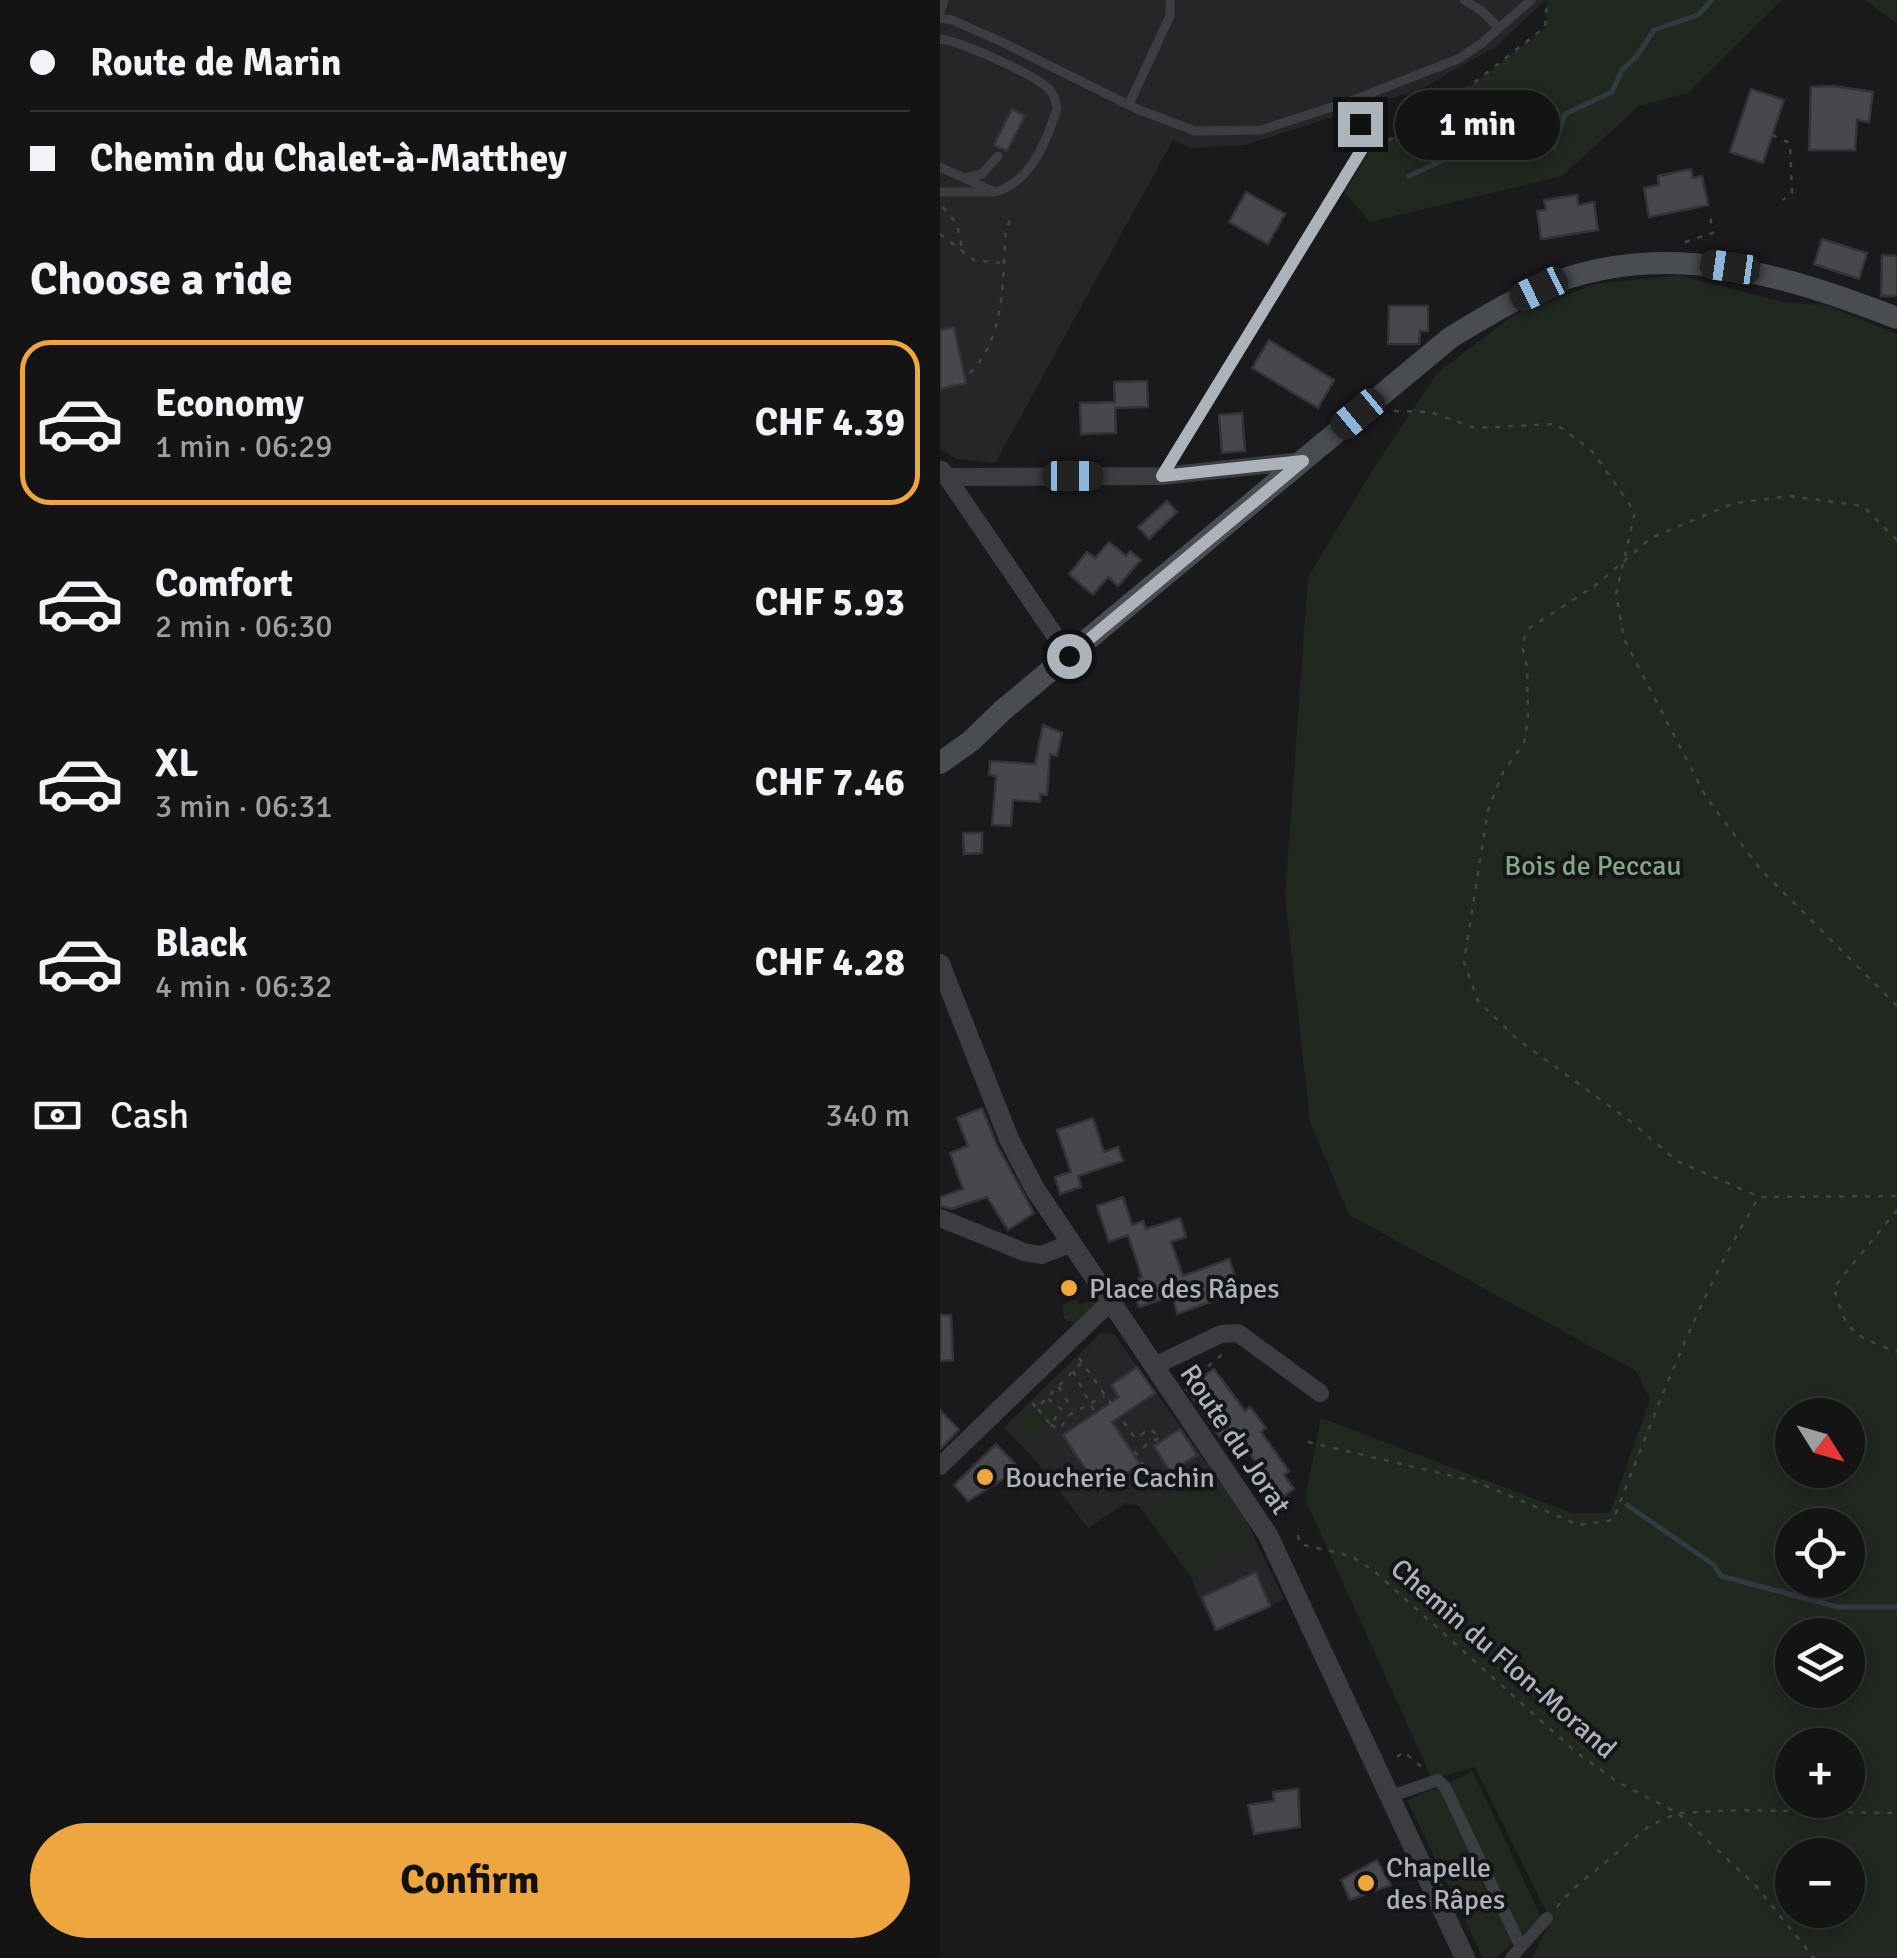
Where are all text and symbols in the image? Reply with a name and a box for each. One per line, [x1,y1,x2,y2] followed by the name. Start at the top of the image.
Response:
[90,39,341,86] text: Route de Marin
[1395,89,1560,159] callout: 1 min
[1338,102,1383,147] route end
[1439,105,1516,144] text: 1 min
[90,135,567,182] text: Chemin du Chalet-à-Matthey
[1698,248,1762,286] car
[30,252,293,307] text: Choose a ride
[1505,262,1573,316] car
[35,378,125,468] icon: car
[155,380,304,427] text: Economy
[1325,383,1391,445] car
[755,399,905,446] text: CHF 4.39
[155,427,333,466] text: 1 min · 06:29
[1043,461,1103,491] car
[35,558,125,648] icon: car
[155,560,293,607] text: Comfort
[755,579,905,626] text: CHF 5.93
[155,607,333,646] text: 2 min · 06:30
[1047,634,1092,679] route start
[35,738,125,828] icon: car
[155,740,198,787] text: XL
[755,759,905,806] text: CHF 7.46
[155,787,333,826] text: 3 min · 06:31
[1504,849,1682,883] park label: Bois de Peccau
[35,918,125,1008] icon: car
[155,920,248,967] text: Black
[755,939,905,986] text: CHF 4.28
[155,967,333,1006] text: 4 min · 06:32
[30,1088,85,1143] icon: cash
[110,1092,189,1139] text: Cash
[826,1096,910,1135] text: 340 m
[1089,1272,1280,1306] place label: Place des Râpes
[1058,1277,1080,1299] marker: Place des Râpes
[1173,1358,1298,1521] street label: Route du Jorat
[1775,1398,1865,1488] north arrow
[1775,1398,1865,1928] map controls
[1005,1461,1215,1495] place label: Boucherie Cachin
[974,1466,996,1488] marker: Boucherie Cachin
[1775,1508,1865,1598] button: locate
[1384,1552,1623,1766] street label: Chemin du Flon-Morand
[1775,1618,1865,1708] button: layers
[1775,1728,1865,1818] button: +
[30,1823,910,1938] button: Confirm
[1775,1838,1865,1928] button: −
[1386,1851,1505,1917] place label: Chapelle des Râpes
[1355,1872,1377,1894] marker: Chapelle des Râpes

